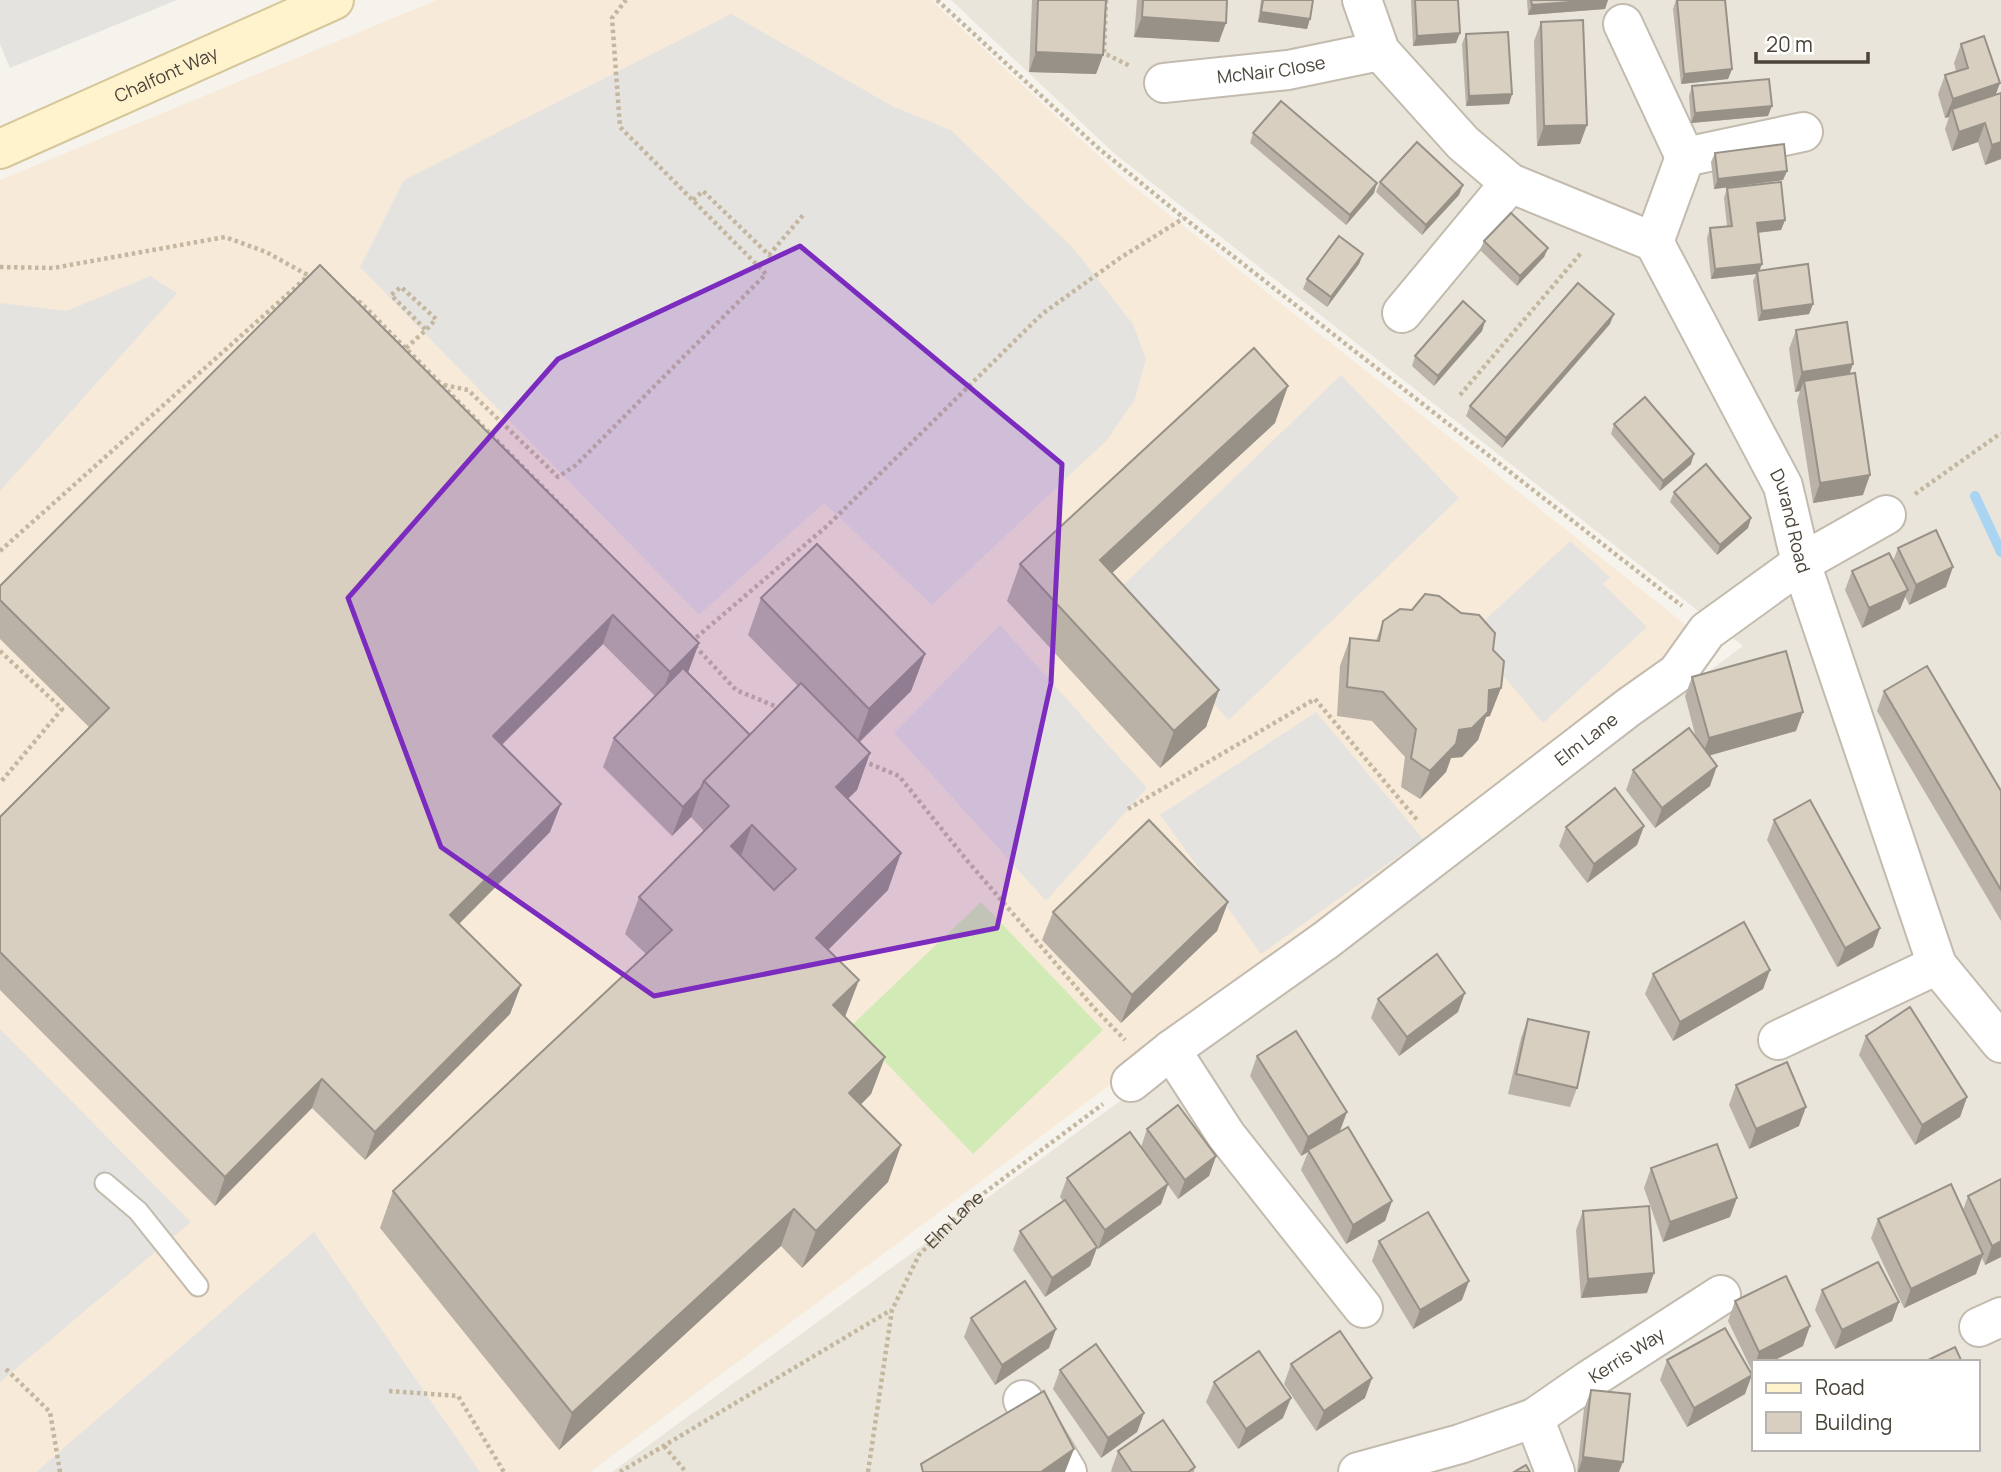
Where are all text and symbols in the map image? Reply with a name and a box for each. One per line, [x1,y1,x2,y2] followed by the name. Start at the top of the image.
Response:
[1756,21,1868,65] scale bar
[1766,30,1813,58] text: 20 m
[110,40,222,108] street label: Chalfont Way
[1216,50,1327,88] street label: McNair Close
[1765,464,1816,576] street label: Durand Road
[1549,707,1622,771] street label: Elm Lane
[919,1185,988,1253] street label: Elm Lane
[1584,1321,1669,1388] street label: Kerris Way
[1752,1360,1980,1451] legend
[1815,1373,1865,1401] text: Road
[1815,1408,1892,1436] text: Building

